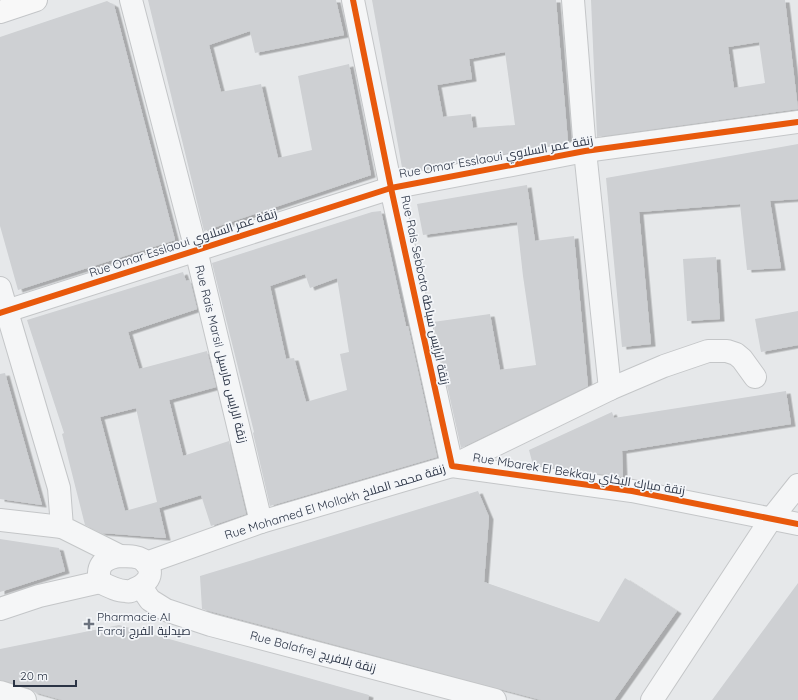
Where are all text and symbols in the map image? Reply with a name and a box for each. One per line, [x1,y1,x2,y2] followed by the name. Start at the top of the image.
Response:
[398,132,595,184] street label: Rue Omar Esslaoui زنقة عمر السلاوي
[398,194,453,386] street label: Rue Rais Sebbata زنقة الرايس سباطة
[87,205,280,283] street label: Rue Omar Esslaoui زنقة عمر السلاوي
[192,263,251,444] street label: Rue Rais Marsil زنقة الرايس مارسيل
[471,449,686,501] street label: Rue Mbarek El Bekkay زنقة مبارك البكاي
[223,461,447,543] street label: Rue Mohamed El Mollakh زنقة محمد الملاخ
[97,609,191,639] place label: Pharmacie Al Faraj صيدلية الفرج
[84,619,94,629] marker: Pharmacie Al Faraj صيدلية الفرج
[248,627,378,677] street label: Rue Balafrej زنقة بلافريج
[14,662,76,688] scale bar
[20,668,48,683] text: 20 m

